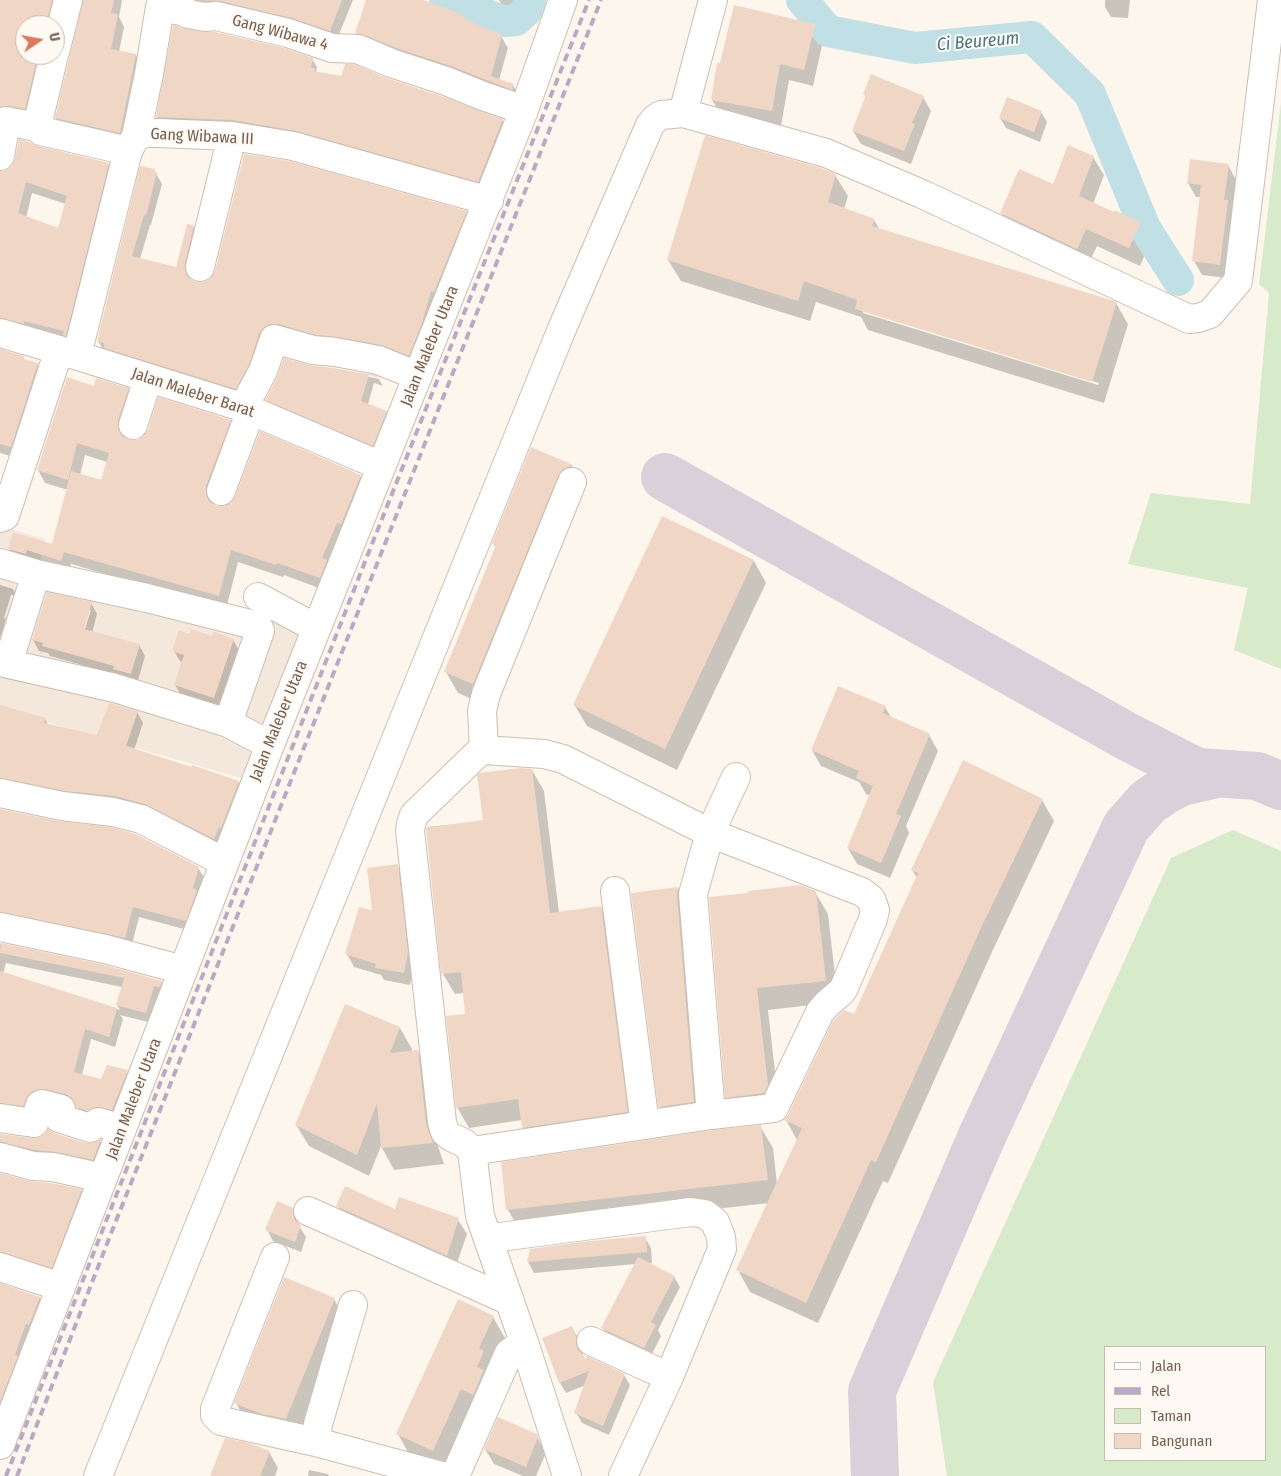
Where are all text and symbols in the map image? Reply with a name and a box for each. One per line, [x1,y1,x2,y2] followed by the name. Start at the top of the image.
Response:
[230,11,330,55] street label: Gang Wibawa 4
[15,15,65,65] north arrow
[936,28,1020,56] water label: Ci Beureum
[45,31,63,43] text: U
[150,125,254,149] street label: Gang Wibawa III
[397,283,463,409] street label: Jalan Maleber Utara
[129,364,257,422] street label: Jalan Maleber Barat
[246,658,312,784] street label: Jalan Maleber Utara
[102,1036,166,1162] street label: Jalan Maleber Utara
[1104,1346,1266,1461] legend
[1151,1357,1181,1375] text: Jalan
[1151,1382,1170,1400] text: Rel
[1151,1407,1191,1425] text: Taman
[1151,1432,1212,1450] text: Bangunan

